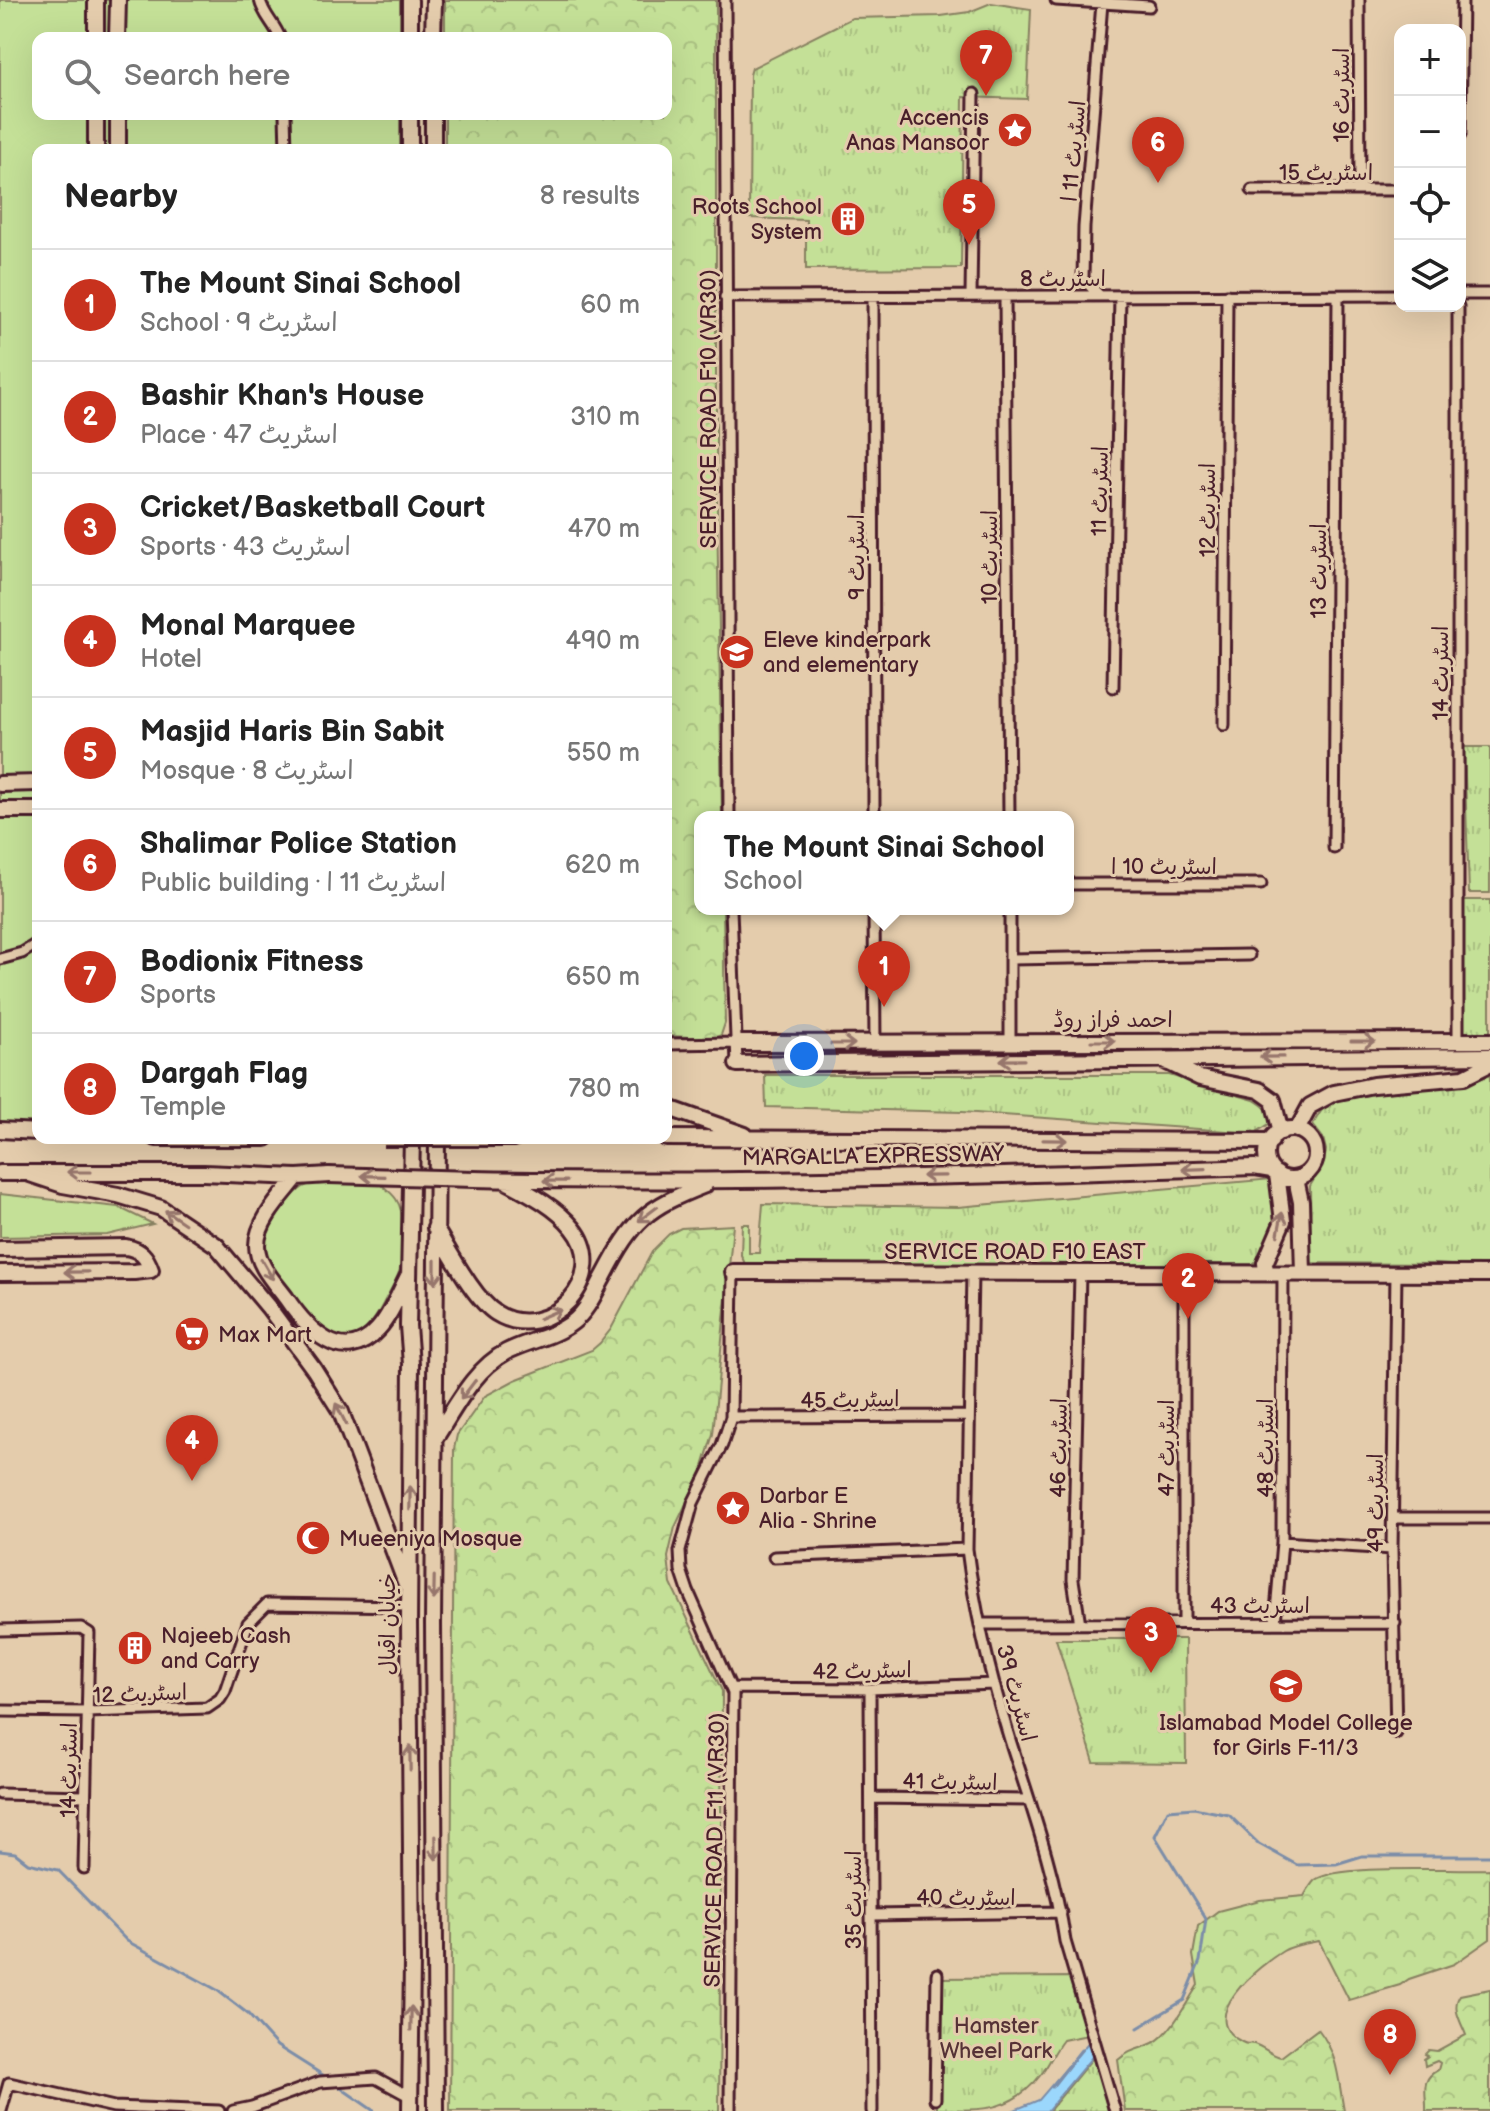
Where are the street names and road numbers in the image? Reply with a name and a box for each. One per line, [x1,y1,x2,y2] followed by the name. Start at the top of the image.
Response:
[1329,47,1356,143] street label: اسٹریٹ 16
[1057,99,1092,203] street label: اسٹریٹ 11 ا
[1279,160,1373,187] street label: اسٹریٹ 15
[1020,266,1106,293] street label: اسٹریٹ 8
[696,269,723,549] street label: SERVICE ROAD F10 (VR30)
[1086,446,1115,536] street label: اسٹریٹ 11
[1195,463,1222,557] street label: اسٹریٹ 12
[977,510,1004,604] street label: اسٹریٹ 10
[844,514,871,600] street label: اسٹریٹ 9
[1306,523,1333,619] street label: اسٹریٹ 13
[1428,626,1455,721] street label: اسٹریٹ 14
[1111,854,1217,881] street label: اسٹریٹ 10 ا
[1053,1007,1173,1034] street label: احمد فراز روڈ
[742,1141,1005,1172] street label: MARGALLA EXPRESSWAY
[884,1239,1146,1266] street label: SERVICE ROAD F10 EAST
[800,1386,900,1415] street label: اسٹریٹ 45
[1045,1398,1074,1498] street label: اسٹریٹ 46
[1253,1398,1280,1498] street label: اسٹریٹ 48
[1154,1399,1181,1497] street label: اسٹریٹ 47
[1363,1453,1390,1553] street label: اسٹریٹ 49
[375,1573,402,1675] street label: خیابان اقبال
[1210,1593,1310,1620] street label: اسٹریٹ 43
[990,1642,1041,1745] street label: اسٹریٹ 39
[812,1657,912,1686] street label: اسٹریٹ 42
[92,1679,188,1710] street label: اسٹریٹ 12
[700,1712,731,1988] street label: SERVICE ROAD F11 (VR30)
[55,1722,84,1818] street label: اسٹریٹ 14
[902,1768,998,1797] street label: اسٹریٹ 41
[841,1850,868,1950] street label: اسٹریٹ 35
[916,1885,1016,1912] street label: اسٹریٹ 40

